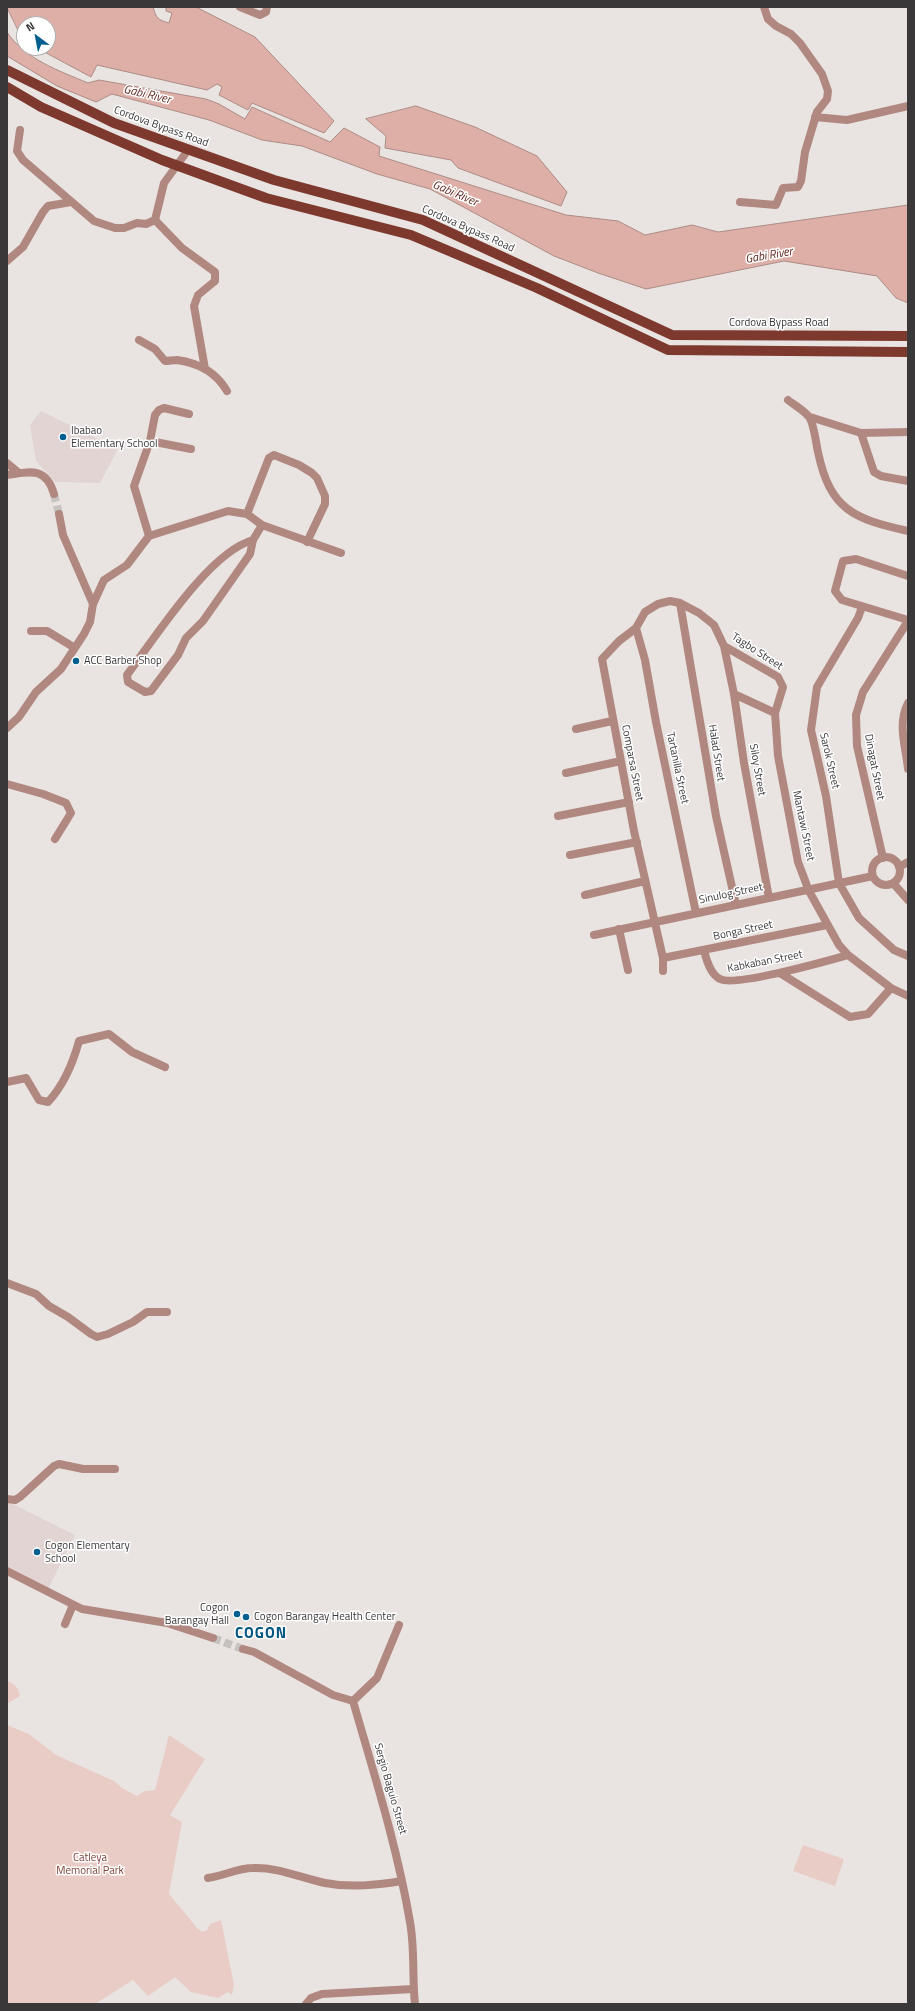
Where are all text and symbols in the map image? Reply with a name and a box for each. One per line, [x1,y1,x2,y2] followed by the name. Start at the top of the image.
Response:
[16,16,56,56] north arrow
[23,18,38,35] text: N
[122,83,172,107] water label: Gabi River
[112,104,210,150] street label: Cordova Bypass Road
[430,178,480,210] water label: Gabi River
[420,203,516,255] street label: Cordova Bypass Road
[744,245,794,267] water label: Gabi River
[729,316,829,330] street label: Cordova Bypass Road
[71,424,158,450] place label: Ibabao Elementary School
[58,432,68,442] marker: Ibabao Elementary School
[729,631,785,673] street label: Tagbo Street
[84,654,162,668] place label: ACC Barber Shop
[71,656,81,666] marker: ACC Barber Shop
[618,724,646,802] street label: Comparsa Street
[705,724,727,782] street label: Halad Street
[663,731,691,805] street label: Tartanilla Street
[816,732,842,790] street label: Sarok Street
[861,733,887,801] street label: Dinagat Street
[746,743,768,797] street label: Siloy Street
[789,790,817,862] street label: Mantawi Street
[698,881,764,907] street label: Sinulog Street
[712,918,774,944] street label: Bonga Street
[726,948,804,976] street label: Kabkaban Street
[45,1539,130,1565] place label: Cogon Elementary School
[32,1547,42,1557] marker: Cogon Elementary School
[165,1601,229,1627] place label: Cogon Barangay Hall
[232,1609,242,1619] marker: Cogon Barangay Hall
[254,1610,396,1624] place label: Cogon Barangay Health Center
[241,1612,251,1622] marker: Cogon Barangay Health Center
[235,1625,287,1643] district label: COGON
[371,1742,409,1836] street label: Sergio Baguio Street
[56,1851,124,1877] park label: Catleya Memorial Park

